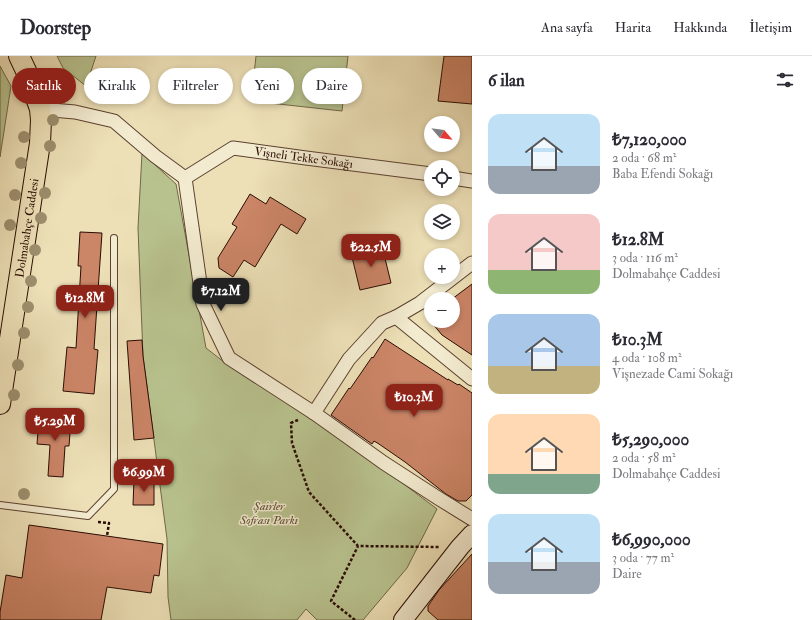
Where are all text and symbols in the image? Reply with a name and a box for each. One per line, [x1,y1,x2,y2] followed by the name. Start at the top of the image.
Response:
[20,16,91,40] text: Doorstep
[541,19,593,36] text: Ana sayfa
[615,19,651,36] text: Harita
[673,19,727,36] text: Hakkında
[749,19,792,36] text: İletişim
[12,68,76,104] chip: Satılık
[84,68,150,104] chip: Kiralık
[158,68,233,104] chip: Filtreler
[241,68,294,104] chip: Yeni
[302,68,362,104] chip: Daire
[774,69,796,91] icon: filters
[488,70,525,91] text: 6 ilan
[424,116,460,152] north arrow
[424,116,460,328] map controls
[612,129,687,150] text: ₺7,120,000
[520,130,568,178] icon: home
[254,144,354,172] street label: Vişneli Tekke Sokağı
[612,150,677,166] text: 2 oda · 68 m²
[424,160,460,196] button: locate
[612,166,713,182] text: Baba Efendi Sokağı
[12,177,42,279] street label: Dolmabahçe Caddesi
[424,204,460,240] button: layers
[612,229,664,250] text: ₺12.8M
[520,230,568,278] icon: home
[338,234,404,268] pin: ₺22.5M
[350,239,392,255] text: ₺22.5M
[424,248,460,284] button: +
[612,250,678,266] text: 3 oda · 116 m²
[612,266,720,282] text: Dolmabahçe Caddesi
[188,278,254,312] pin: ₺7.12M
[201,283,241,299] text: ₺7.12M
[52,285,118,319] pin: ₺12.8M
[65,290,105,306] text: ₺12.8M
[424,292,460,328] button: −
[612,329,663,350] text: ₺10.3M
[520,330,568,378] icon: home
[612,350,682,366] text: 4 oda · 108 m²
[612,366,733,382] text: Vişnezade Cami Sokağı
[381,384,447,418] pin: ₺10.3M
[395,389,433,405] text: ₺10.3M
[22,408,88,442] pin: ₺5.29M
[34,413,76,429] text: ₺5.29M
[612,429,689,450] text: ₺5,290,000
[520,430,568,478] icon: home
[612,450,676,466] text: 2 oda · 58 m²
[111,459,177,493] pin: ₺6.99M
[123,464,165,480] text: ₺6.99M
[612,466,720,482] text: Dolmabahçe Caddesi
[239,499,298,528] park label: Şairler Sofrası Parkı
[612,529,691,550] text: ₺6,990,000
[520,530,568,578] icon: home
[612,550,674,566] text: 3 oda · 77 m²
[612,566,642,582] text: Daire

